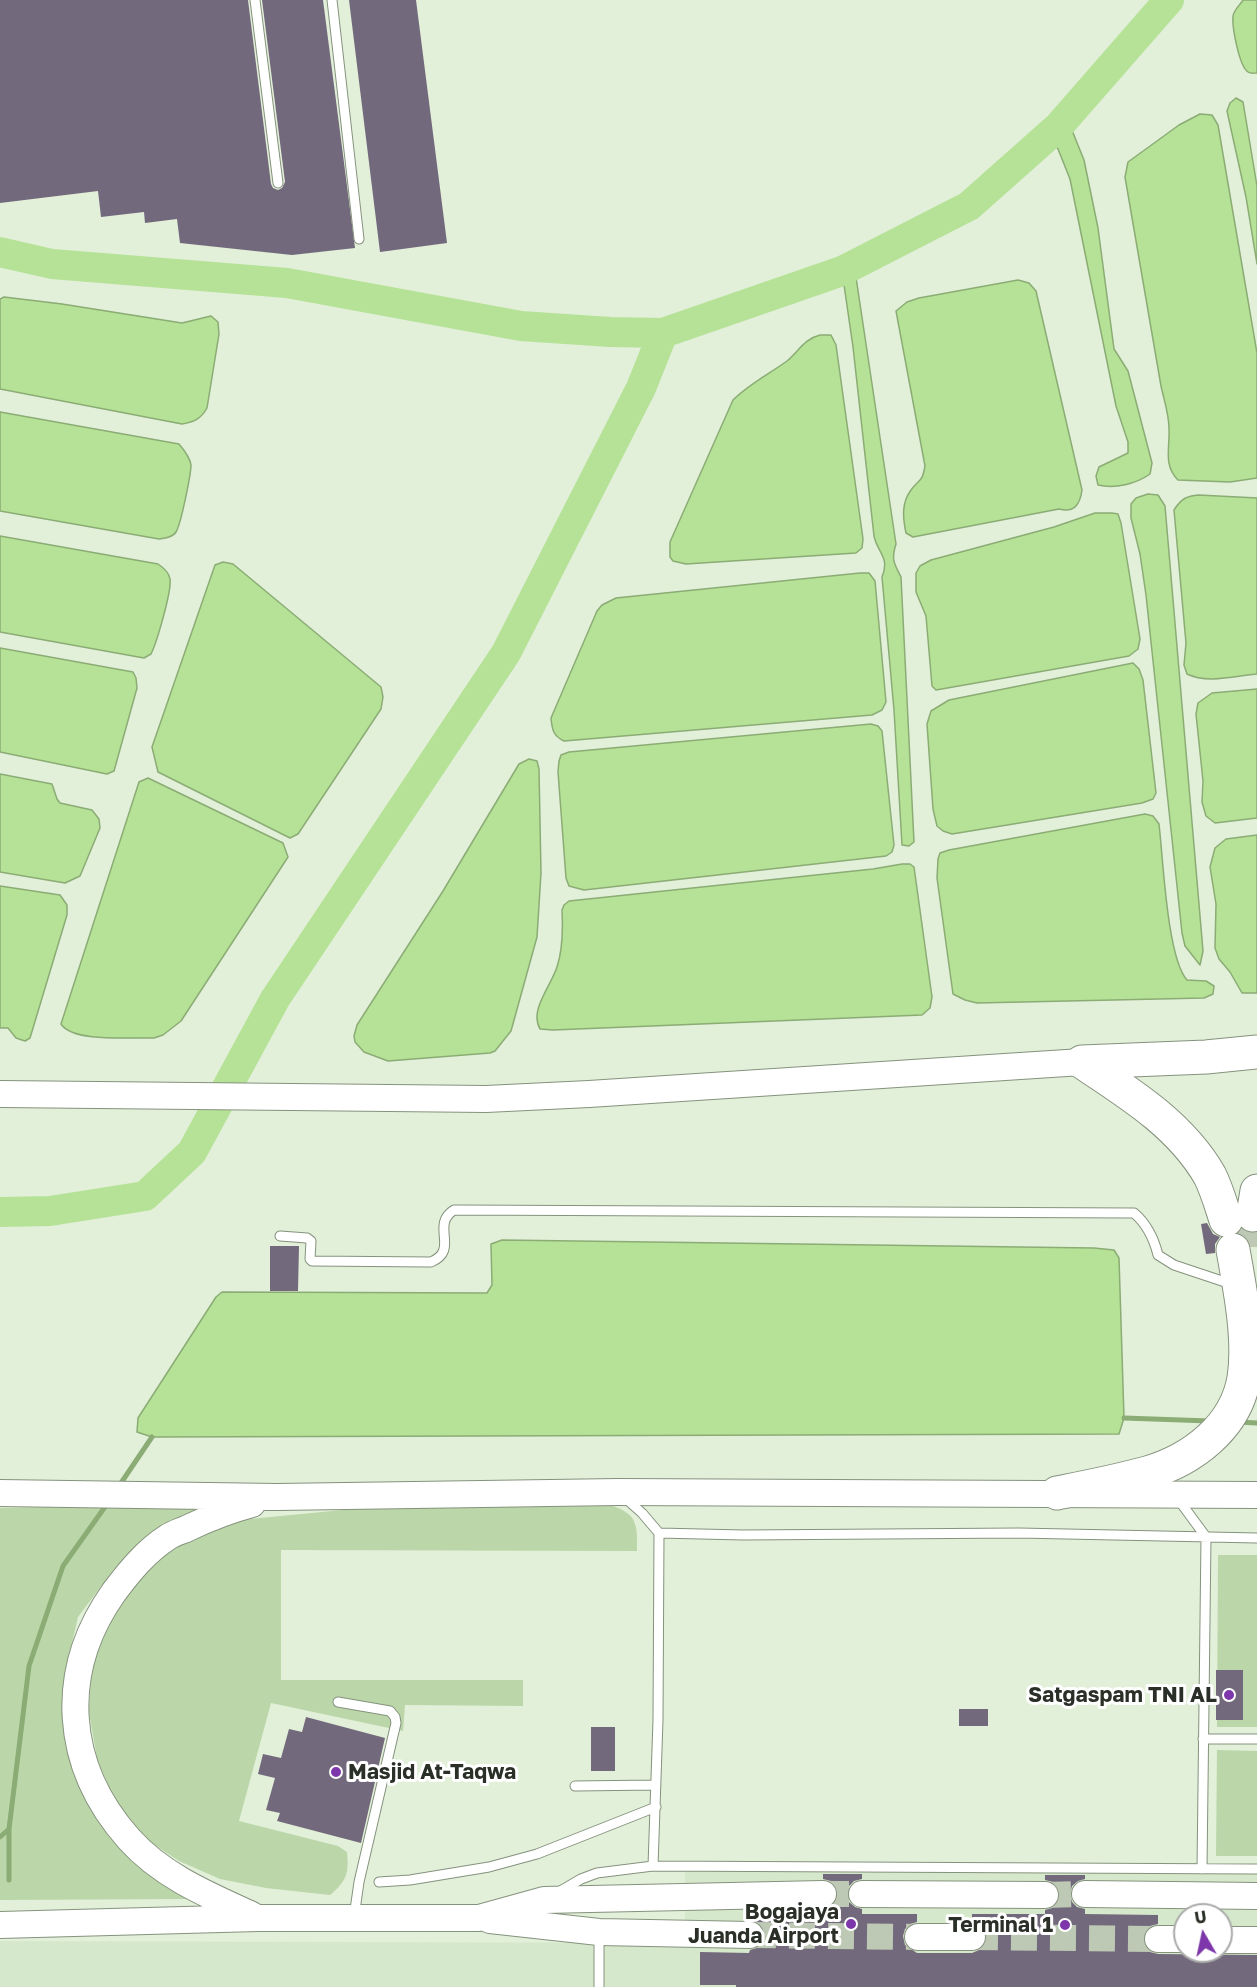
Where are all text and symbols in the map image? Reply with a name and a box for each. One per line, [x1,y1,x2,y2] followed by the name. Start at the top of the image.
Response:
[1028,1682,1217,1708] place label: Satgaspam TNI AL
[1222,1688,1236,1702] marker: Satgaspam TNI AL
[348,1759,516,1785] place label: Masjid At-Taqwa
[329,1765,343,1779] marker: Masjid At-Taqwa
[688,1899,839,1949] place label: Bogajaya Juanda Airport
[1173,1903,1233,1963] north arrow
[1193,1906,1208,1928] text: U
[948,1912,1053,1938] place label: Terminal 1
[844,1917,858,1931] marker: Bogajaya Juanda Airport
[1058,1918,1072,1932] marker: Terminal 1

